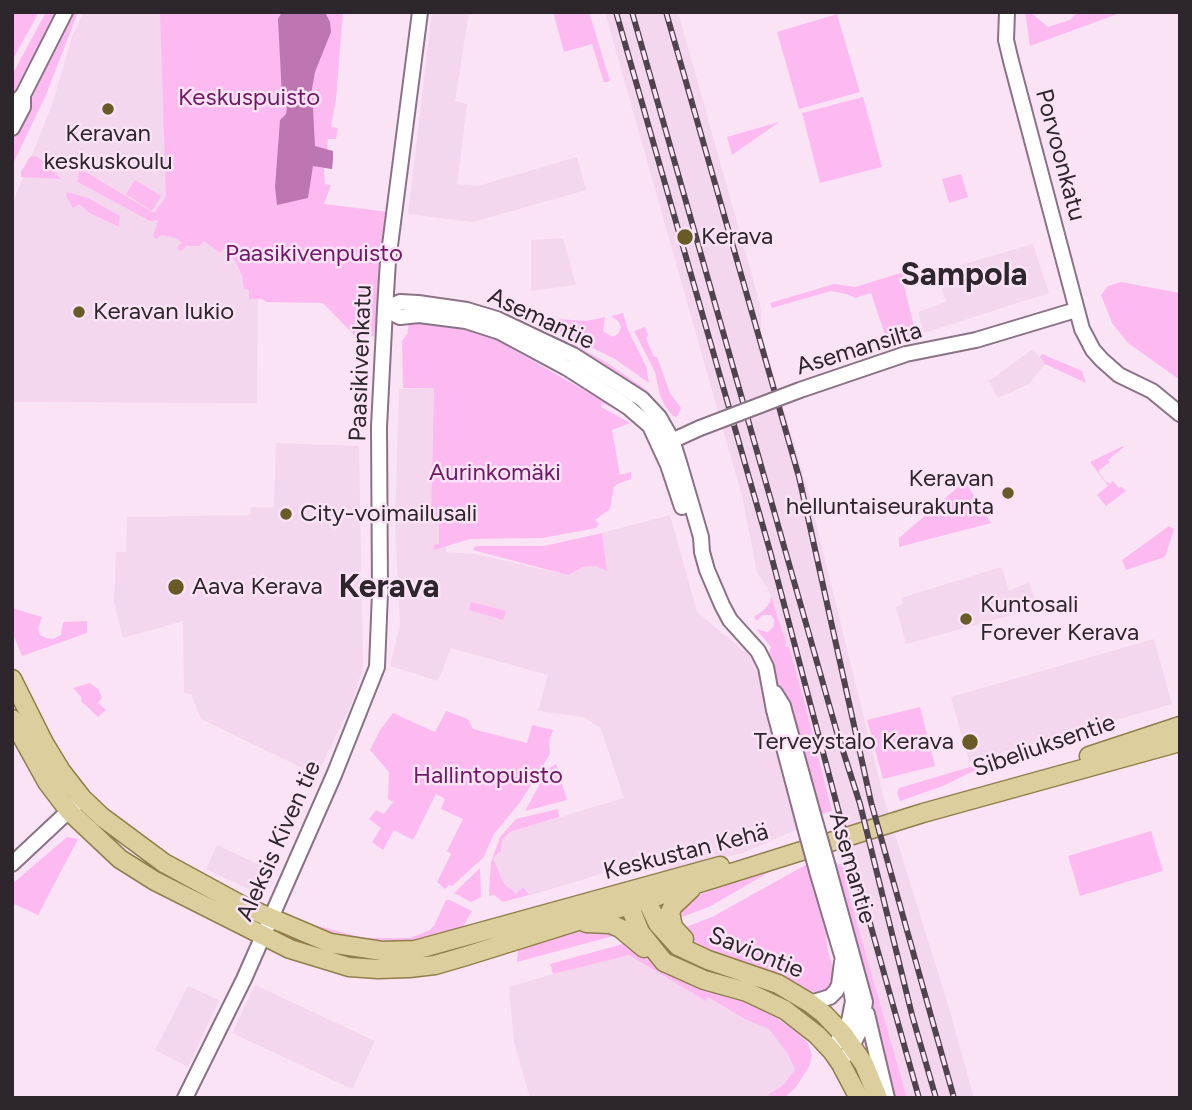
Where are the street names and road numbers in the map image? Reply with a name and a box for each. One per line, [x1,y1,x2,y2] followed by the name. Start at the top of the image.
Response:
[1029,86,1091,224] street label: Porvoonkatu
[483,282,599,356] street label: Asemantie
[344,284,378,442] street label: Paasikivenkatu
[793,316,925,382] street label: Asemansilta
[969,708,1119,784] street label: Sibeliuksentie
[231,756,327,926] street label: Aleksis Kiven tie
[822,809,882,927] street label: Asemantie
[601,818,771,886] street label: Keskustan Kehä
[704,921,808,985] street label: Saviontie

